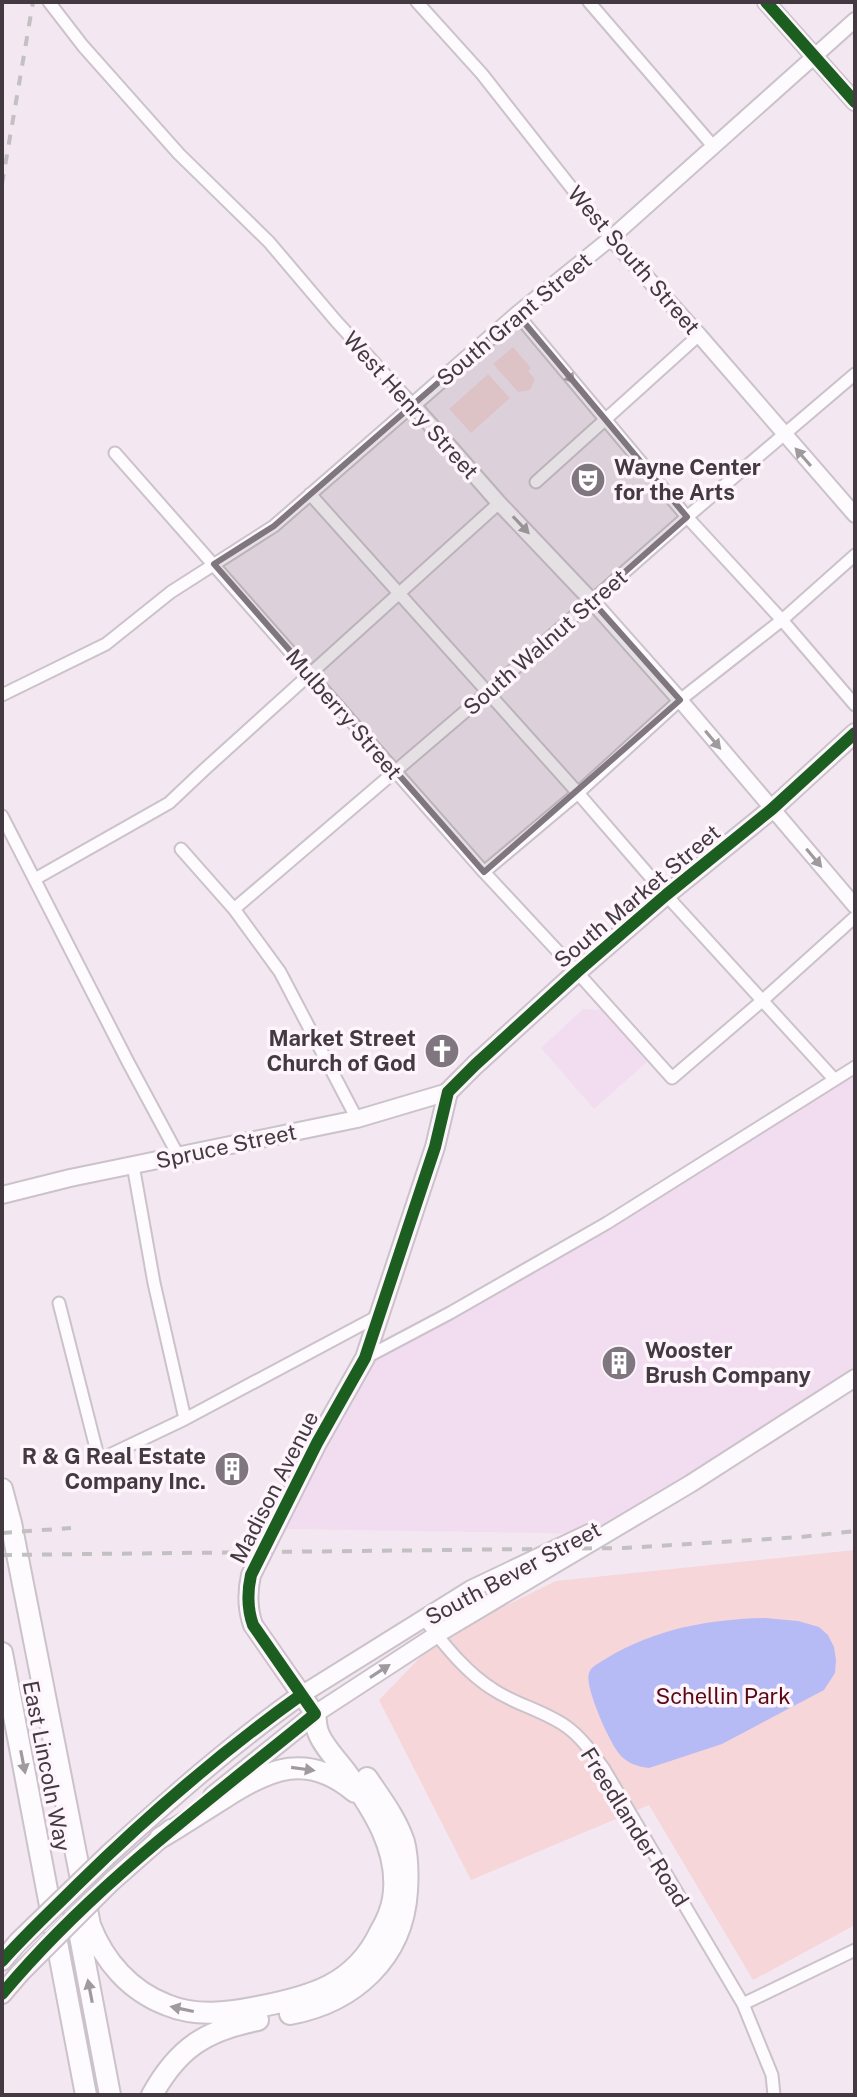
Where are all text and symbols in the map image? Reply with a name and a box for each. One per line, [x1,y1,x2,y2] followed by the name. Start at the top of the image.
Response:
[563,181,705,339] street label: West South Street
[432,247,596,391] street label: South Grant Street
[338,326,484,484] street label: West Henry Street
[558,364,575,385] one-way arrow
[795,447,813,466] one-way arrow
[614,454,761,505] place label: Wayne Center for the Arts
[569,461,607,499] theatre icon: Wayne Center for the Arts
[512,516,530,535] one-way arrow
[458,564,632,720] street label: South Walnut Street
[281,644,407,784] street label: Mulberry Street
[704,730,722,749] one-way arrow
[549,819,725,973] street label: South Market Street
[805,847,822,867] one-way arrow
[266,1025,416,1076] place label: Market Street Church of God
[423,1032,461,1070] church icon: Market Street Church of God
[153,1118,299,1174] street label: Spruce Street
[645,1337,811,1388] place label: Wooster Brush Company
[600,1344,638,1382] building icon: Wooster Brush Company
[224,1406,324,1568] street label: Madison Avenue
[22,1443,206,1494] place label: R & G Real Estate Company Inc.
[213,1450,251,1488] building icon: R & G Real Estate Company Inc.
[421,1516,605,1630] street label: South Bever Street
[370,1664,391,1679] one-way arrow
[18,1678,76,1854] street label: East Lincoln Way
[655,1683,791,1709] park label: Schellin Park
[576,1743,694,1911] street label: Freedlander Road
[17,1750,30,1775] one-way arrow
[290,1763,315,1776] one-way arrow
[83,1978,96,2003] one-way arrow
[169,2002,194,2015] one-way arrow

